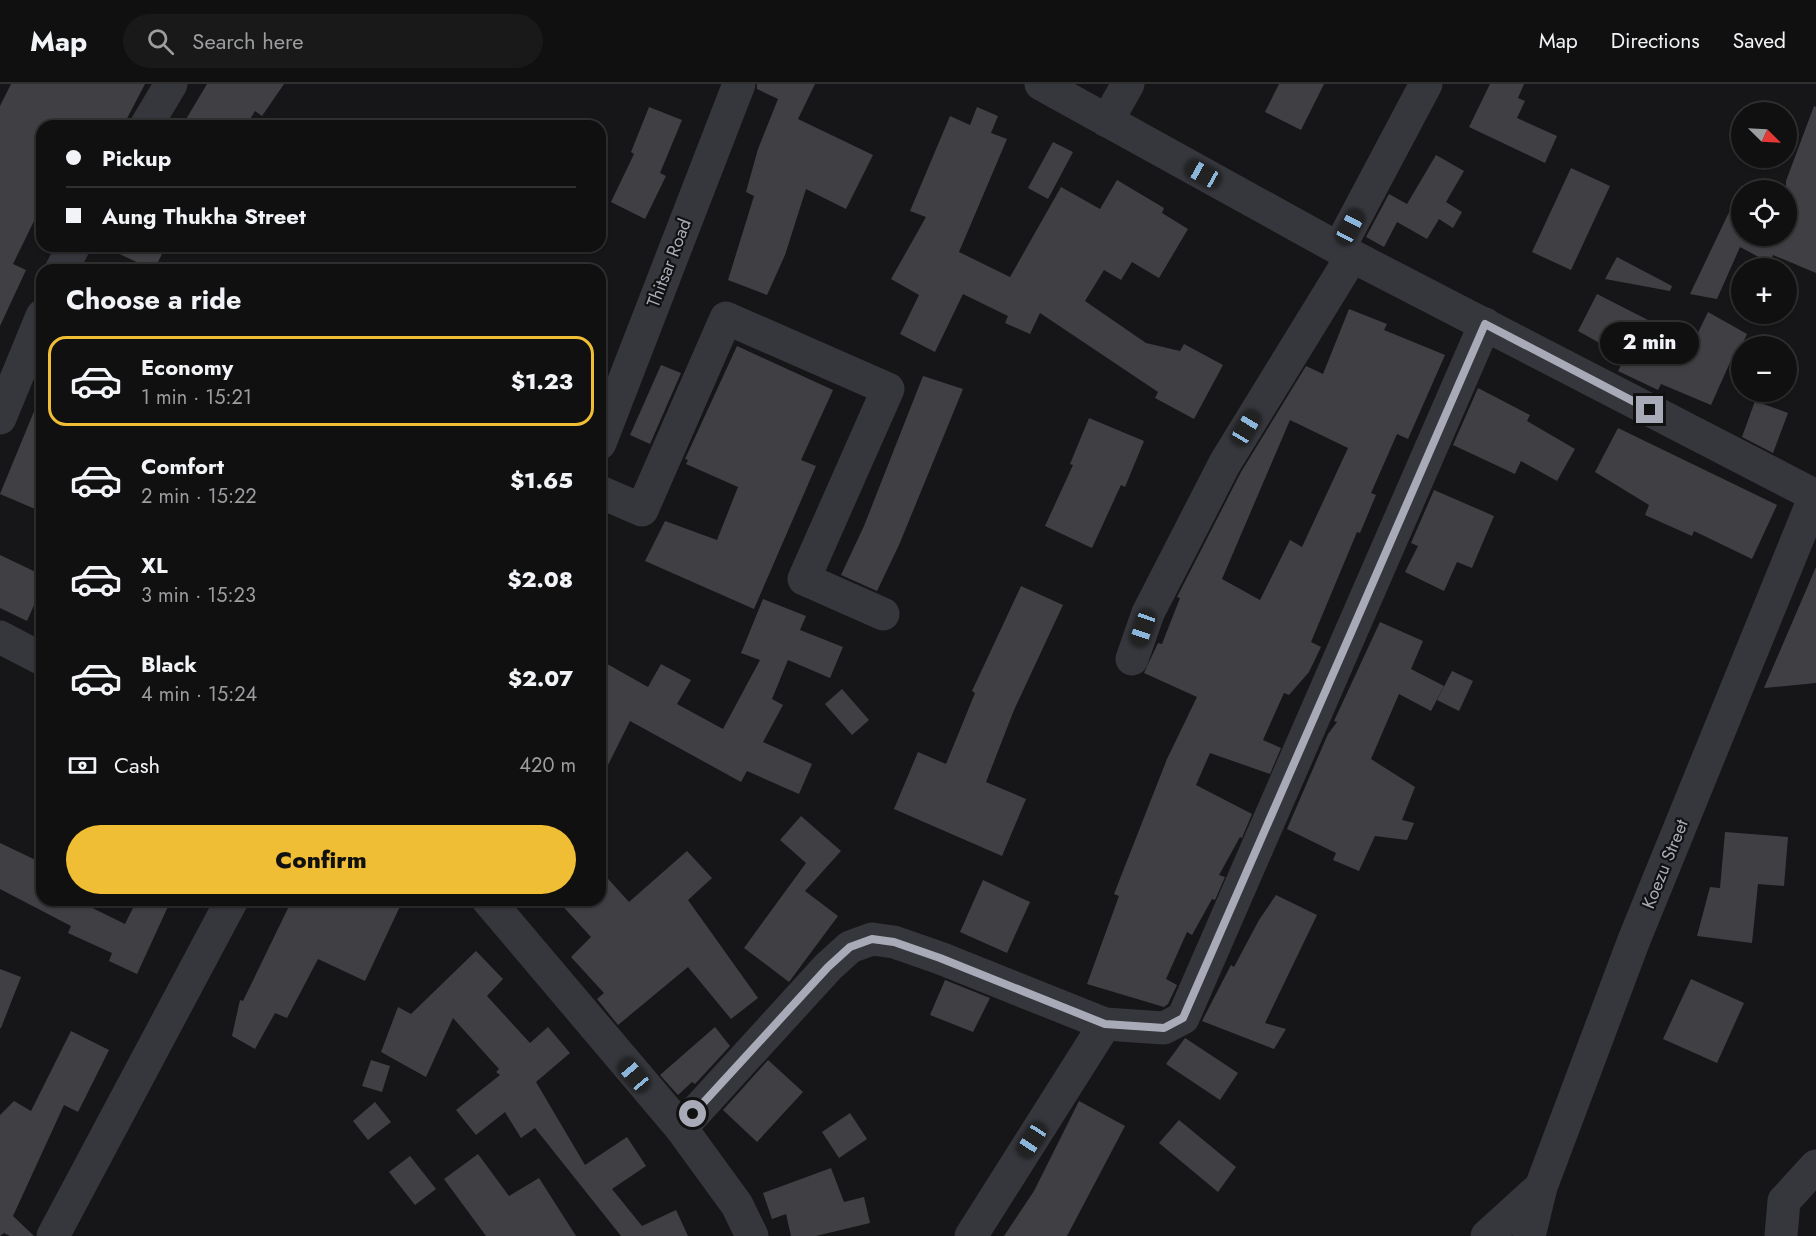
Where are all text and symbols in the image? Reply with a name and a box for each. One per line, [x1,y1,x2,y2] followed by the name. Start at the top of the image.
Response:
[123,14,543,68] search box
[30,21,87,62] text: Map
[144,25,177,58] icon: search
[192,25,304,57] text: Search here
[1539,26,1578,56] text: Map
[1611,26,1700,56] text: Directions
[1733,26,1786,56] text: Saved
[1731,102,1797,168] north arrow
[1731,102,1797,402] map controls
[102,142,171,174] text: Pickup
[1183,157,1223,191] car
[1731,180,1797,246] button: locate
[102,200,306,232] text: Aung Thukha Street
[1334,207,1366,247] car
[640,215,698,311] street label: Thitsar Road
[1731,258,1797,324] button: +
[66,280,241,319] text: Choose a ride
[1600,323,1700,365] callout: 2 min
[1623,328,1676,357] text: 2 min
[1731,336,1797,402] button: −
[141,351,233,383] text: Economy
[69,354,123,408] icon: car
[511,365,573,397] text: $1.23
[141,383,252,412] text: 1 min · 15:21
[1636,396,1663,423] route end
[1229,408,1263,448] car
[141,450,224,482] text: Comfort
[69,453,123,507] icon: car
[510,464,573,496] text: $1.65
[141,482,257,511] text: 2 min · 15:22
[141,549,168,581] text: XL
[69,552,123,606] icon: car
[508,563,573,595] text: $2.08
[141,581,256,610] text: 3 min · 15:23
[1129,608,1157,648] car
[141,648,197,680] text: Black
[69,651,123,705] icon: car
[508,662,573,694] text: $2.07
[141,680,257,709] text: 4 min · 15:24
[66,749,99,782] icon: cash
[114,749,160,781] text: Cash
[519,751,576,780] text: 420 m
[1635,815,1695,913] street label: Koezu Street
[66,825,576,894] button: Confirm
[616,1055,652,1095] car
[679,1100,706,1127] route start
[1015,1120,1049,1160] car

